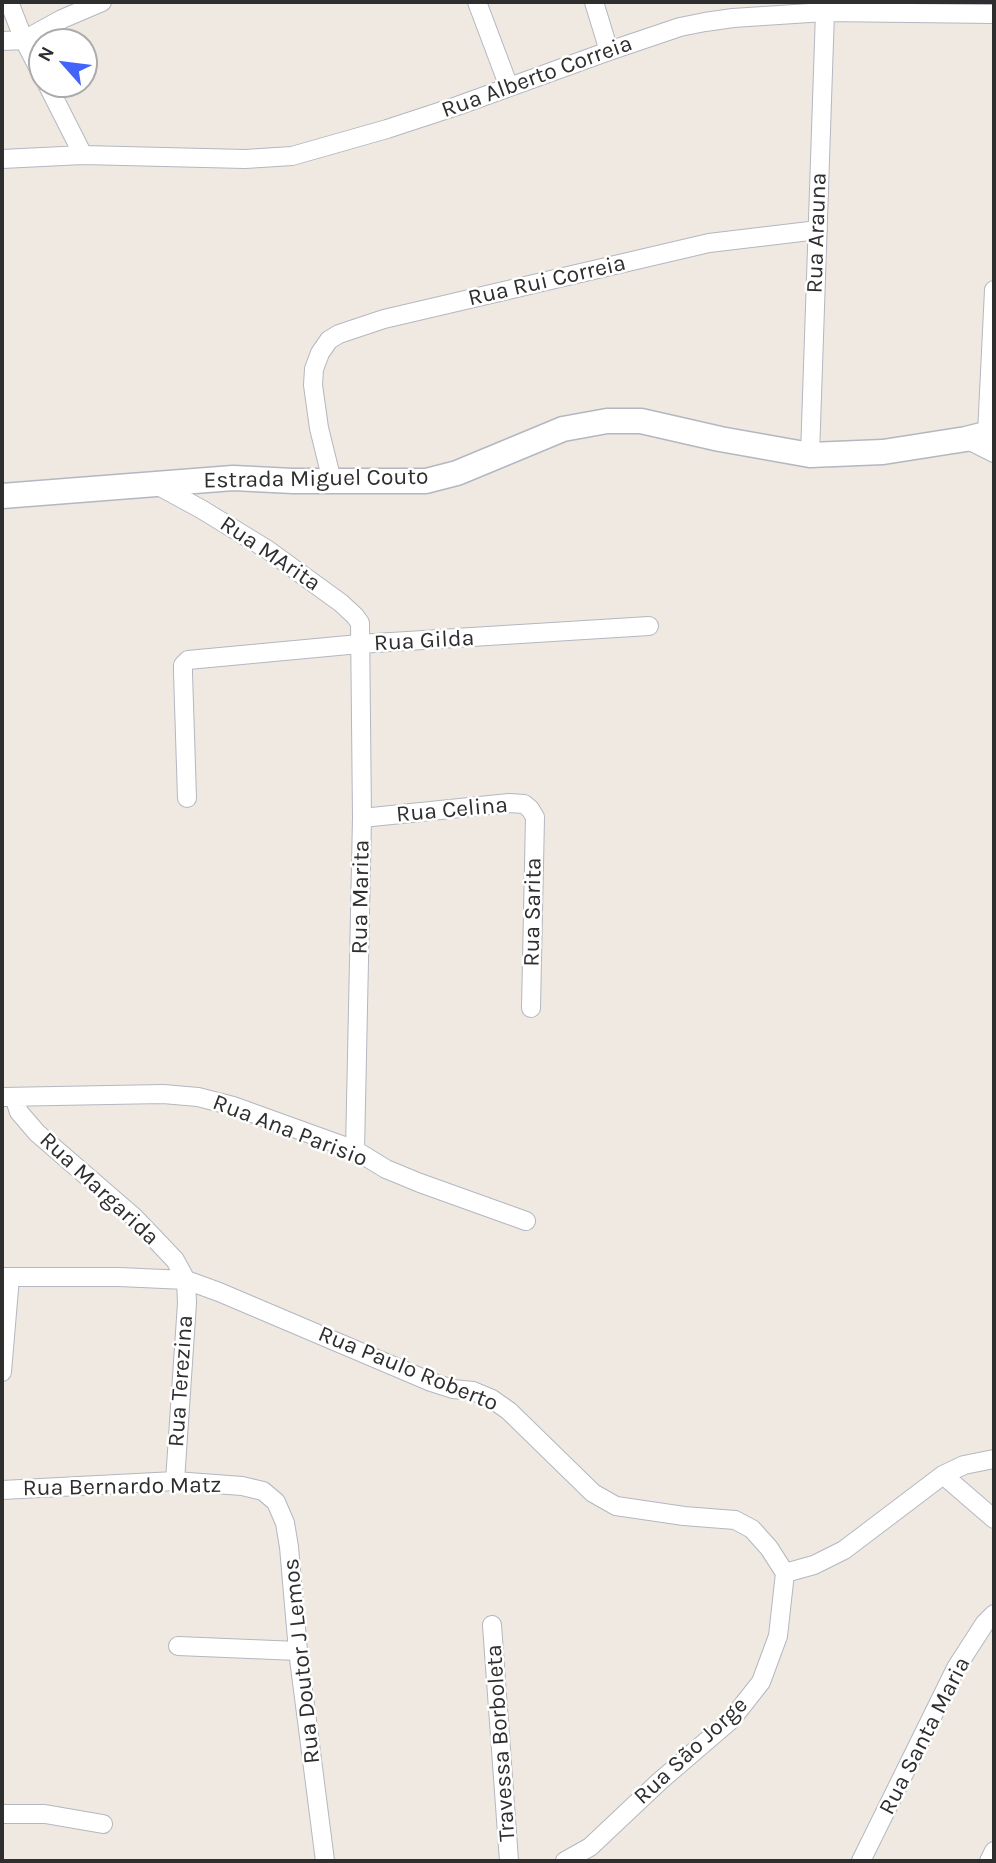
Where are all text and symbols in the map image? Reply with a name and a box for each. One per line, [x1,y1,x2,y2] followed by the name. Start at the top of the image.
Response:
[28,28,98,98] north arrow
[438,30,636,124] street label: Rua Alberto Correia
[33,43,59,65] text: N
[801,172,833,294] street label: Rua Arauna
[465,249,629,313] street label: Rua Rui Correia
[203,463,429,495] street label: Estrada Miguel Couto
[214,510,326,598] street label: Rua MArita
[373,625,475,657] street label: Rua Gilda
[395,791,509,829] street label: Rua Celina
[346,839,376,955] street label: Rua Marita
[518,857,548,967] street label: Rua Sarita
[209,1089,371,1173] street label: Rua Ana Parisio
[34,1127,164,1251] street label: Rua Margarida
[163,1314,199,1448] street label: Rua Terezina
[314,1320,502,1418] street label: Rua Paulo Roberto
[22,1471,222,1503] street label: Rua Bernardo Matz
[277,1557,327,1765] street label: Rua Doutor J Lemos
[480,1644,522,1842] street label: Travessa Borboleta
[873,1653,977,1819] street label: Rua Santa Maria
[628,1691,754,1811] street label: Rua São Jorge

